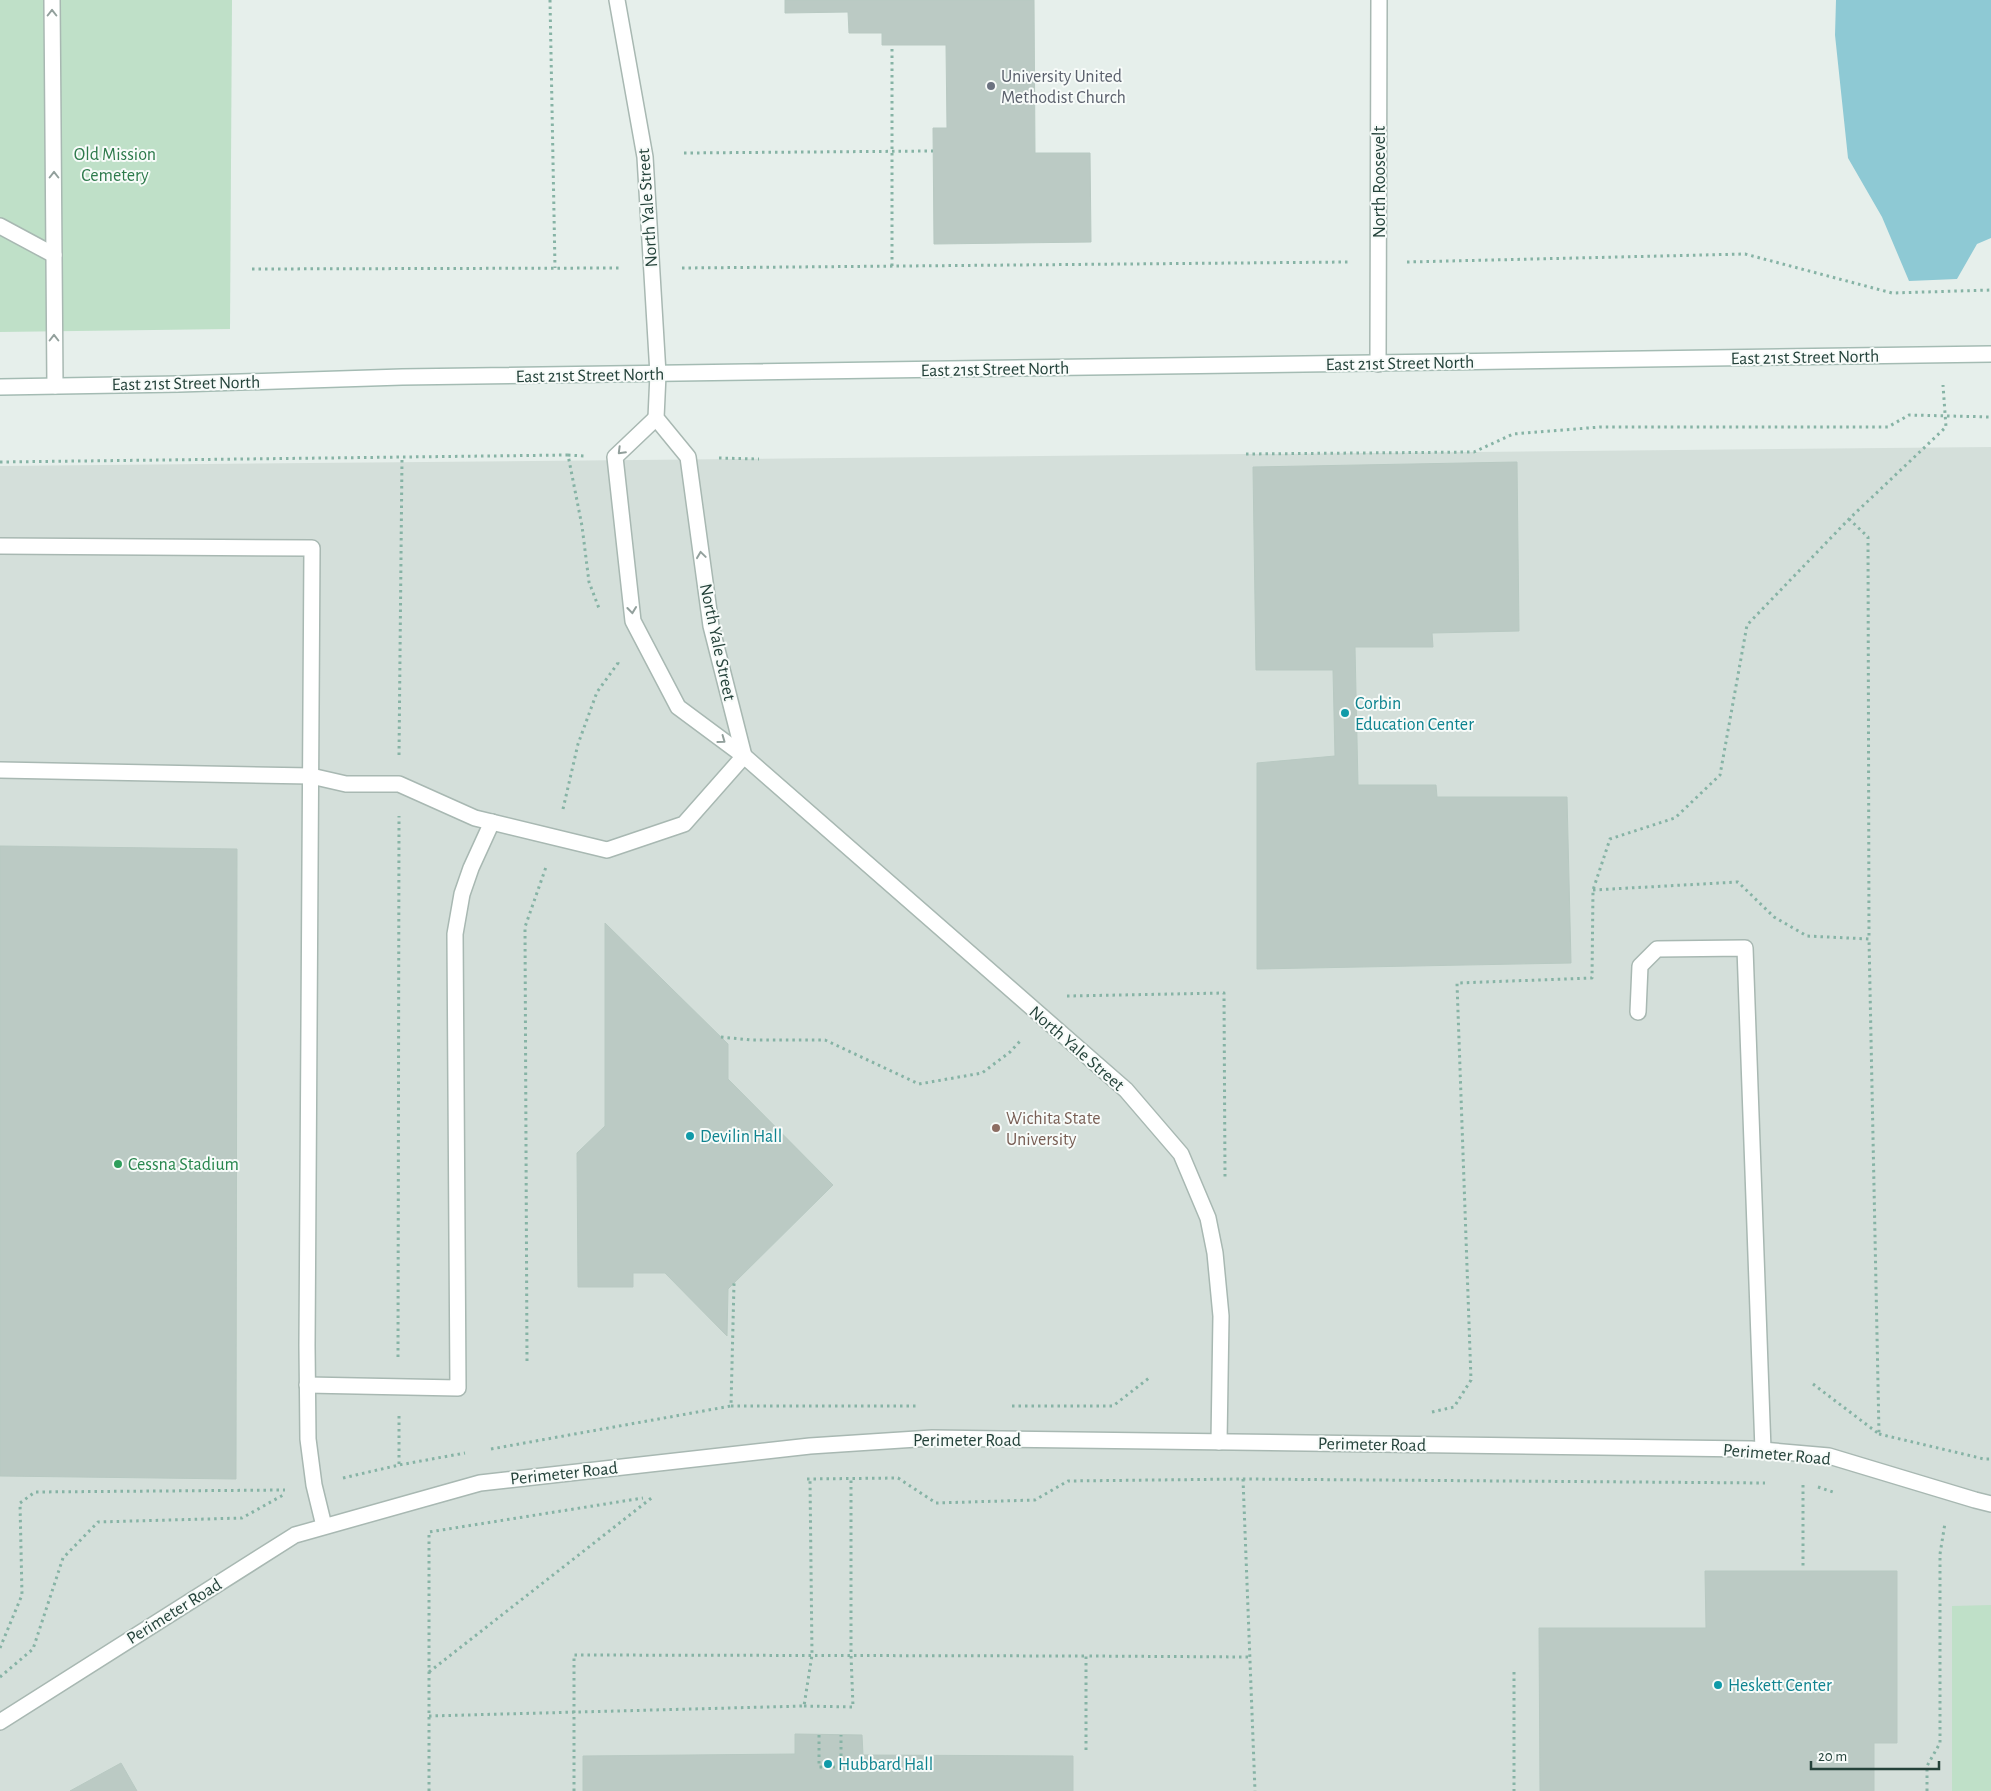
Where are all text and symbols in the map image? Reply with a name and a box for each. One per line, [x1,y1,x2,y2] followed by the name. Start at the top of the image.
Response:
[47,8,58,16] one-way arrow
[1001,68,1126,107] place label: University United Methodist Church
[985,80,997,92] marker: University United Methodist Church
[1371,126,1389,238] street label: North Roosevelt
[74,146,156,185] park label: Old Mission Cemetery
[635,148,661,268] street label: North Yale Street
[48,171,59,179] one-way arrow
[49,333,59,341] one-way arrow
[1731,348,1879,368] street label: East 21st Street North
[1326,354,1474,374] street label: East 21st Street North
[921,360,1069,380] street label: East 21st Street North
[516,366,664,386] street label: East 21st Street North
[112,374,260,394] street label: East 21st Street North
[618,445,627,454] one-way arrow
[696,551,707,559] one-way arrow
[696,582,738,703] street label: North Yale Street
[626,607,637,615] one-way arrow
[1355,695,1474,734] place label: Corbin Education Center
[1339,707,1351,719] marker: Corbin Education Center
[716,734,725,742] one-way arrow
[1025,1003,1127,1095] street label: North Yale Street
[1006,1110,1100,1149] place label: Wichita State University
[990,1122,1002,1134] marker: Wichita State University
[700,1128,782,1146] place label: Devilin Hall
[684,1130,696,1142] marker: Devilin Hall
[128,1156,239,1174] place label: Cessna Stadium
[112,1158,124,1170] marker: Cessna Stadium
[913,1432,1021,1450] street label: Perimeter Road
[1318,1435,1426,1455] street label: Perimeter Road
[1722,1441,1832,1469] street label: Perimeter Road
[509,1459,619,1489] street label: Perimeter Road
[124,1576,225,1648] street label: Perimeter Road
[1728,1677,1832,1695] place label: Heskett Center
[1712,1679,1724,1691] marker: Heskett Center
[1811,1738,1938,1770] scale bar
[1818,1749,1847,1764] text: 20 m
[838,1756,933,1774] place label: Hubbard Hall
[822,1758,834,1770] marker: Hubbard Hall

